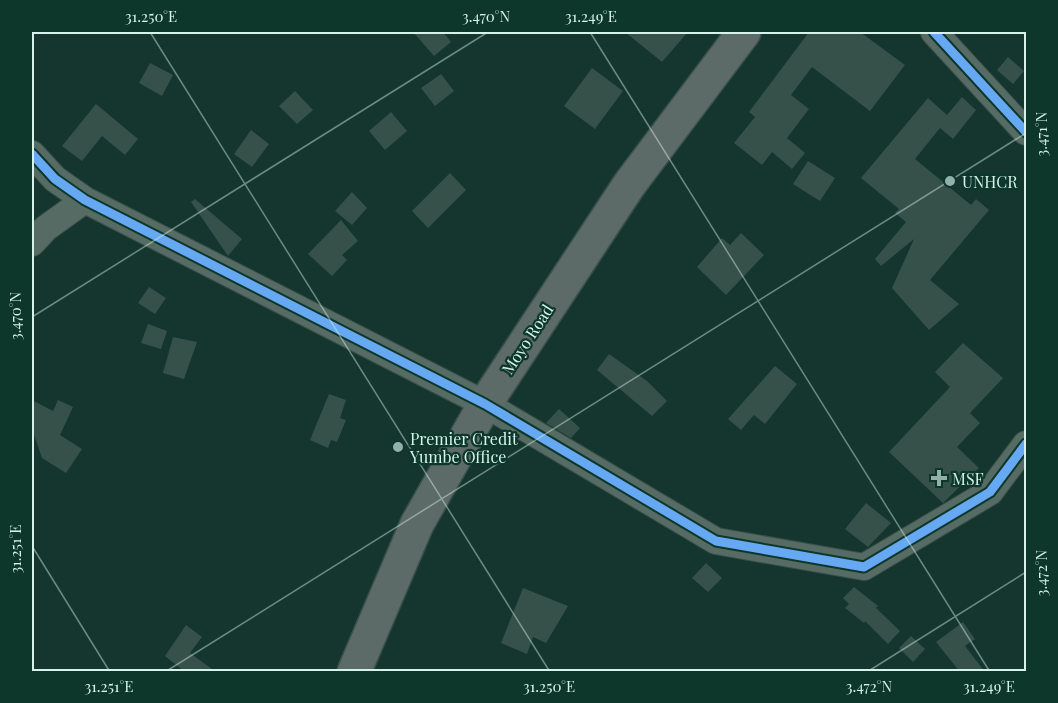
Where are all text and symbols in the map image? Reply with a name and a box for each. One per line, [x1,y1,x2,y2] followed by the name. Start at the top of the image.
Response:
[125,6,177,26] text: 31.250°E
[462,6,510,26] text: 3.470°N
[565,6,617,26] text: 31.249°E
[1031,111,1051,156] text: 3.471°N
[962,171,1018,192] place label: UNHCR
[943,174,957,188] marker: UNHCR
[5,292,25,340] text: 3.470°N
[497,300,557,378] street label: Moyo Road
[409,428,518,467] place label: Premier Credit Yumbe Office
[391,440,405,454] marker: Premier Credit Yumbe Office
[952,468,984,489] place label: MSF
[930,469,948,487] marker: MSF
[5,525,25,573] text: 31.251°E
[1031,549,1051,596] text: 3.472°N
[85,676,133,696] text: 31.251°E
[523,676,575,696] text: 31.250°E
[846,676,893,696] text: 3.472°N
[963,676,1015,696] text: 31.249°E

